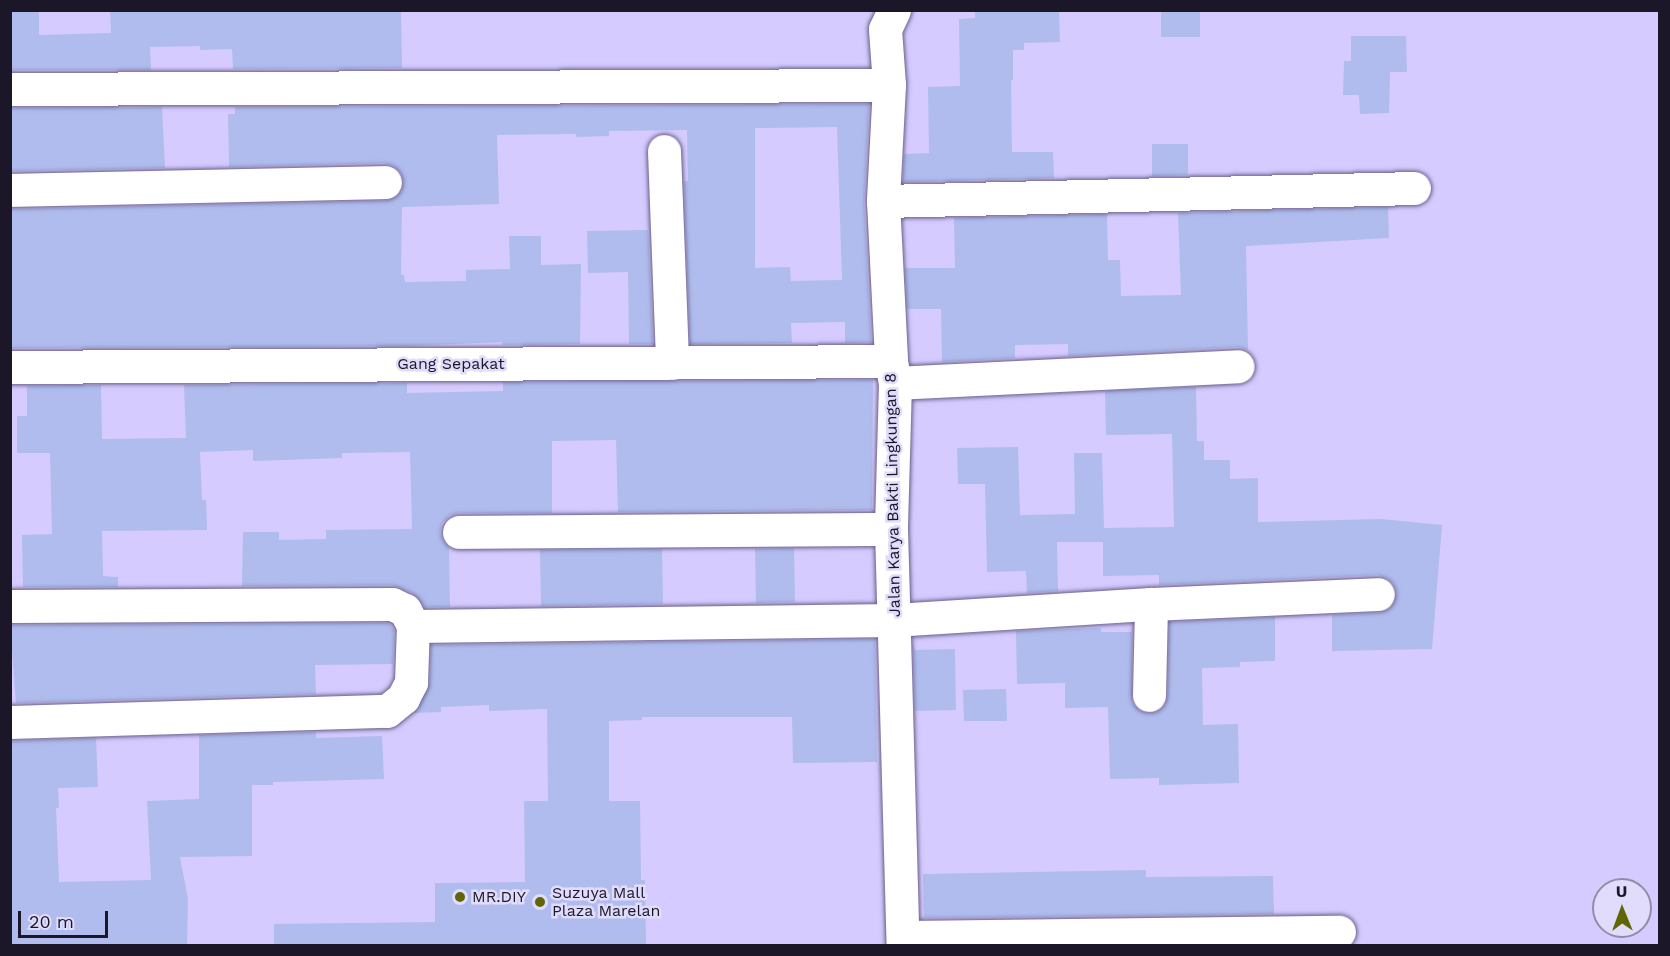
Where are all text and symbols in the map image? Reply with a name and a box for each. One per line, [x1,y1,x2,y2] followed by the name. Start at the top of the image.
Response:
[397,354,505,374] street label: Gang Sepakat
[881,373,905,617] street label: Jalan Karya Bakti Lingkungan 8
[1592,878,1652,938] north arrow
[1616,882,1628,901] text: U
[552,883,661,921] place label: Suzuya Mall Plaza Marelan
[472,887,526,907] place label: MR.DIY
[453,890,467,904] marker: MR.DIY
[533,895,547,909] marker: Suzuya Mall Plaza Marelan
[21,899,111,937] scale bar
[29,911,74,932] text: 20 m

